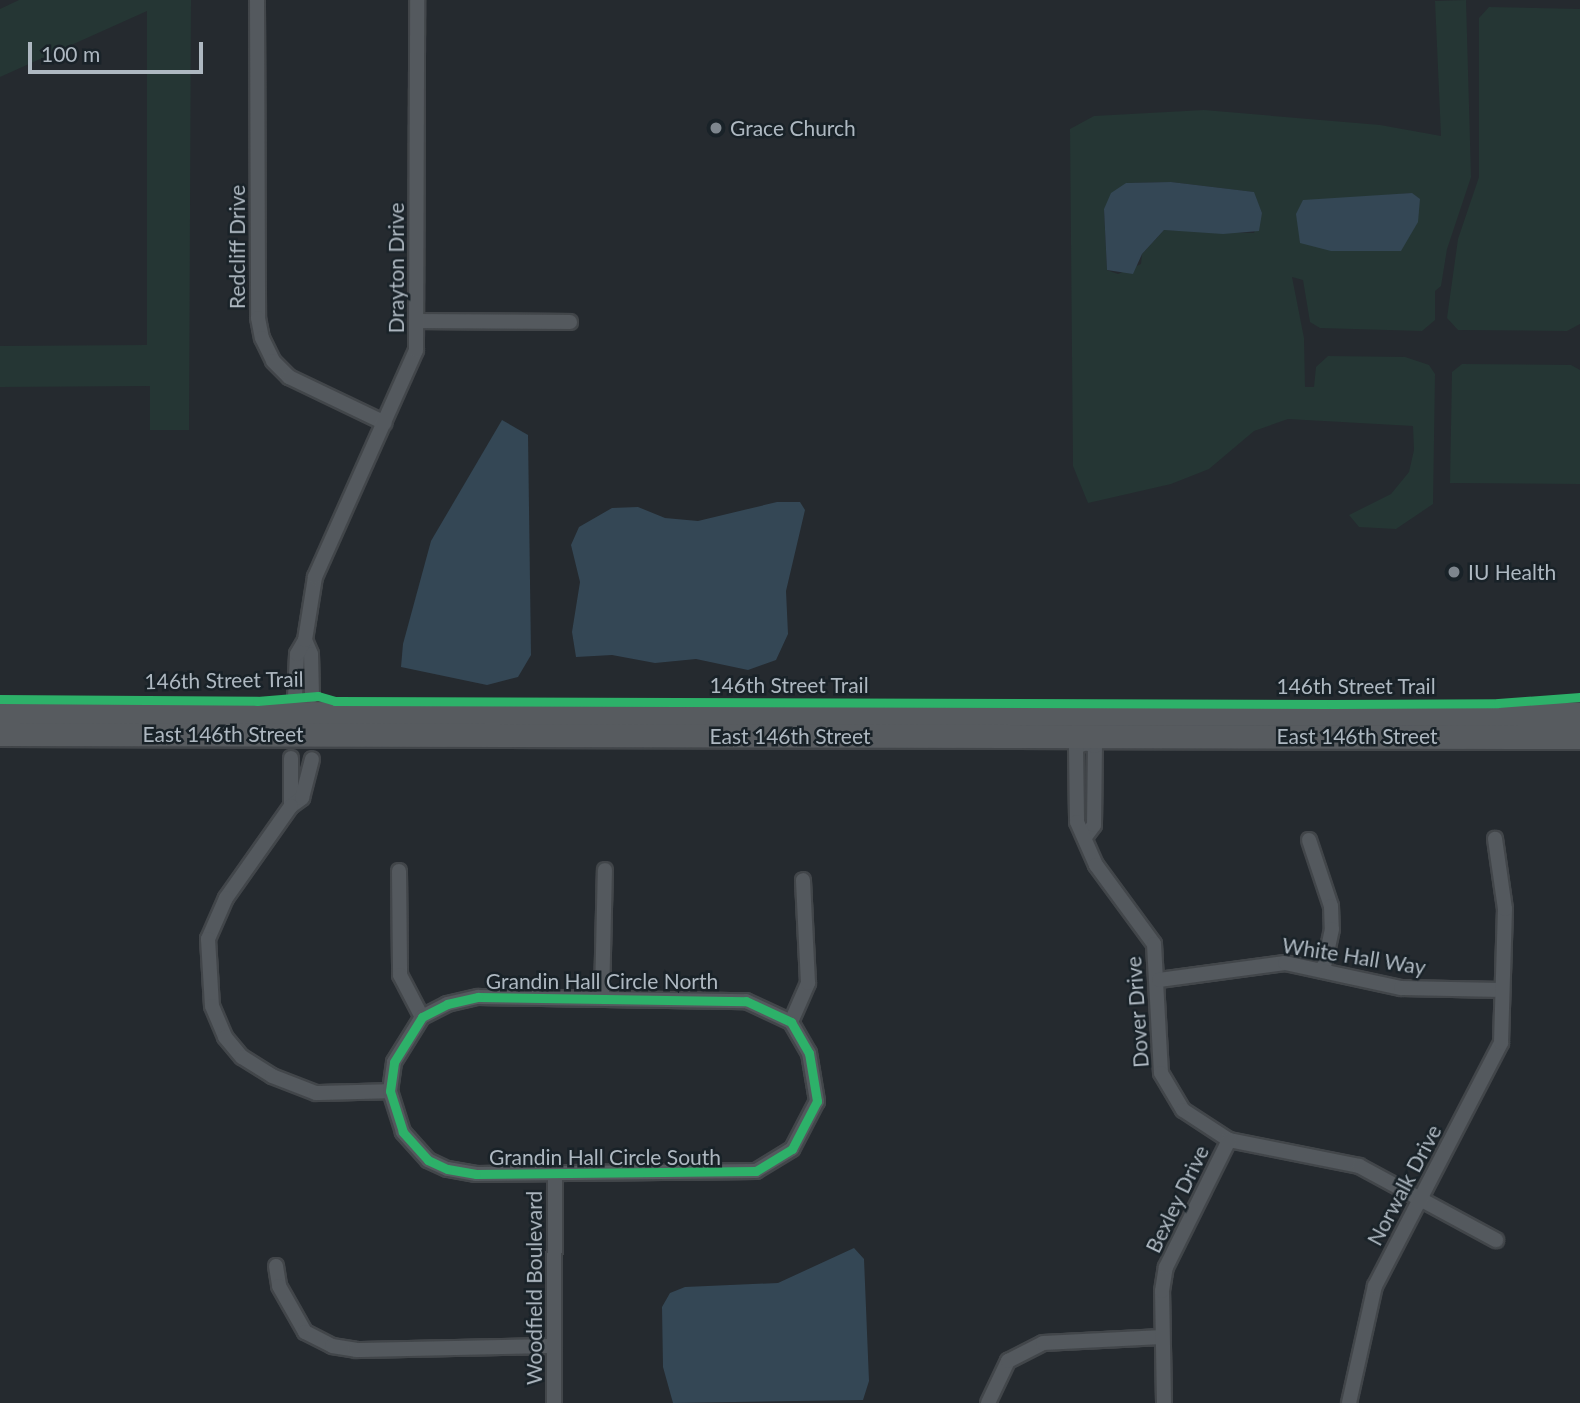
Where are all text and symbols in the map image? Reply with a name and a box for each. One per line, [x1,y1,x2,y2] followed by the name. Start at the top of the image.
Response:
[32,28,206,72] scale bar
[41,41,100,66] text: 100 m
[730,115,856,141] place label: Grace Church
[708,120,724,136] marker: Grace Church
[224,185,250,309] street label: Redcliff Drive
[383,203,409,333] street label: Drayton Drive
[1468,559,1556,585] place label: IU Health
[1446,564,1462,580] marker: IU Health
[144,666,304,694] street label: 146th Street Trail
[709,672,869,698] street label: 146th Street Trail
[1276,673,1436,699] street label: 146th Street Trail
[143,721,303,747] street label: East 146th Street
[710,723,870,749] street label: East 146th Street
[1277,723,1437,749] street label: East 146th Street
[1280,932,1428,980] street label: White Hall Way
[1121,955,1153,1069] street label: Dover Drive
[486,968,718,994] street label: Grandin Hall Circle North
[1362,1120,1446,1250] street label: Norwalk Drive
[1140,1141,1214,1257] street label: Bexley Drive
[489,1144,721,1170] street label: Grandin Hall Circle South
[521,1191,547,1385] street label: Woodfield Boulevard

